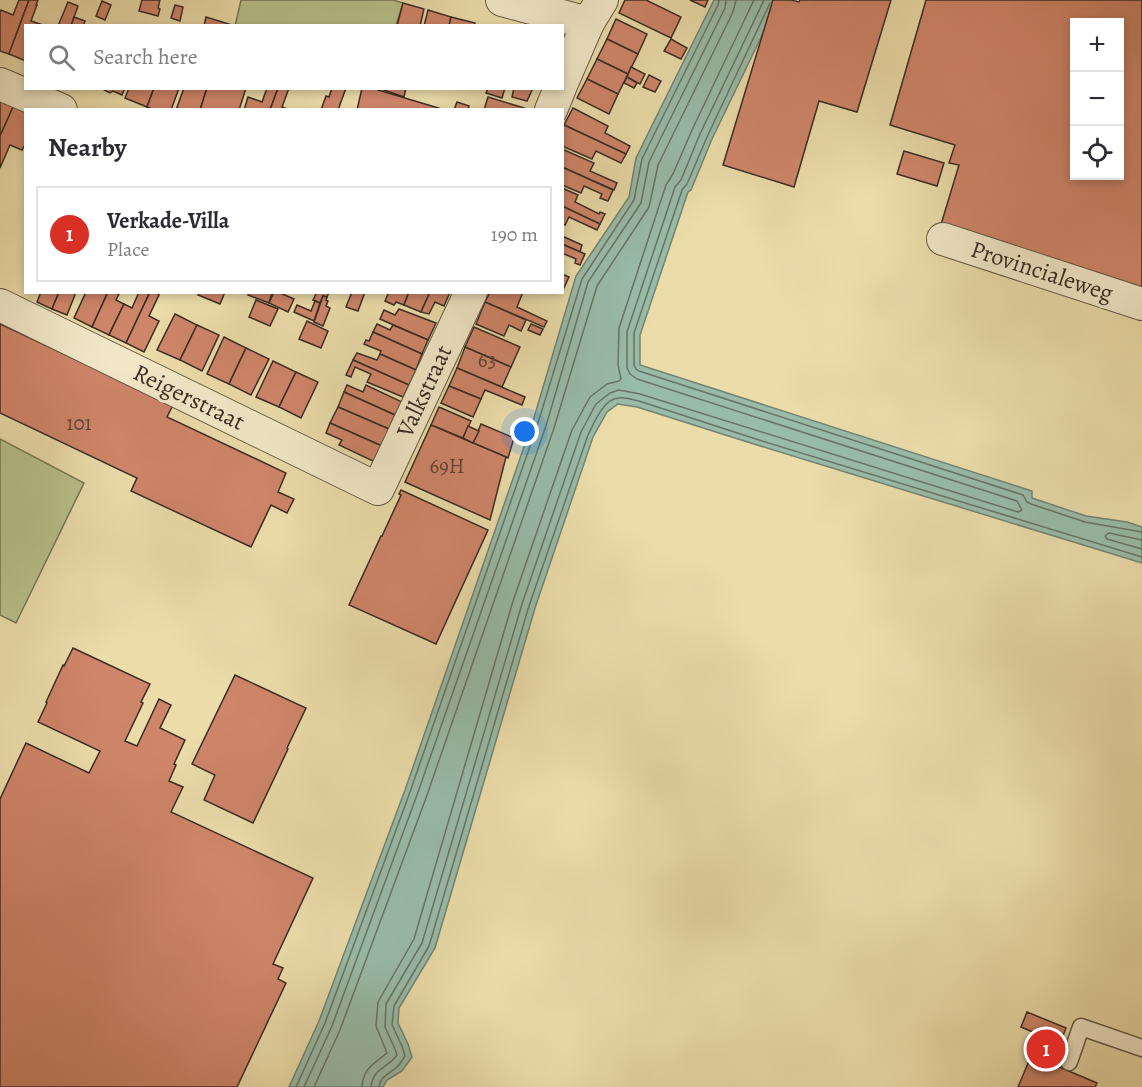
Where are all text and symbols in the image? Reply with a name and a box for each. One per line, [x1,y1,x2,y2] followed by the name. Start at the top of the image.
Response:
[1070,18,1124,180] map controls
[1070,18,1124,72] button: +
[24,24,564,90] search box
[45,41,78,74] icon: search
[93,42,198,72] text: Search here
[1070,72,1124,126] button: −
[1070,126,1124,180] button: locate
[48,130,127,165] text: Nearby
[107,206,229,236] text: Verkade-Villa
[66,221,73,248] text: 1
[491,221,538,248] text: 190 m
[967,233,1117,309] street label: Provincialeweg
[107,236,149,263] text: Place
[388,340,459,443] street label: Valkstraat
[478,346,496,374] house number: 63
[128,356,250,438] street label: Reigerstraat
[66,409,92,437] house number: 101
[510,417,539,446] your location
[429,452,465,480] house number: 69H
[1026,1026,1066,1072] pin: 1

